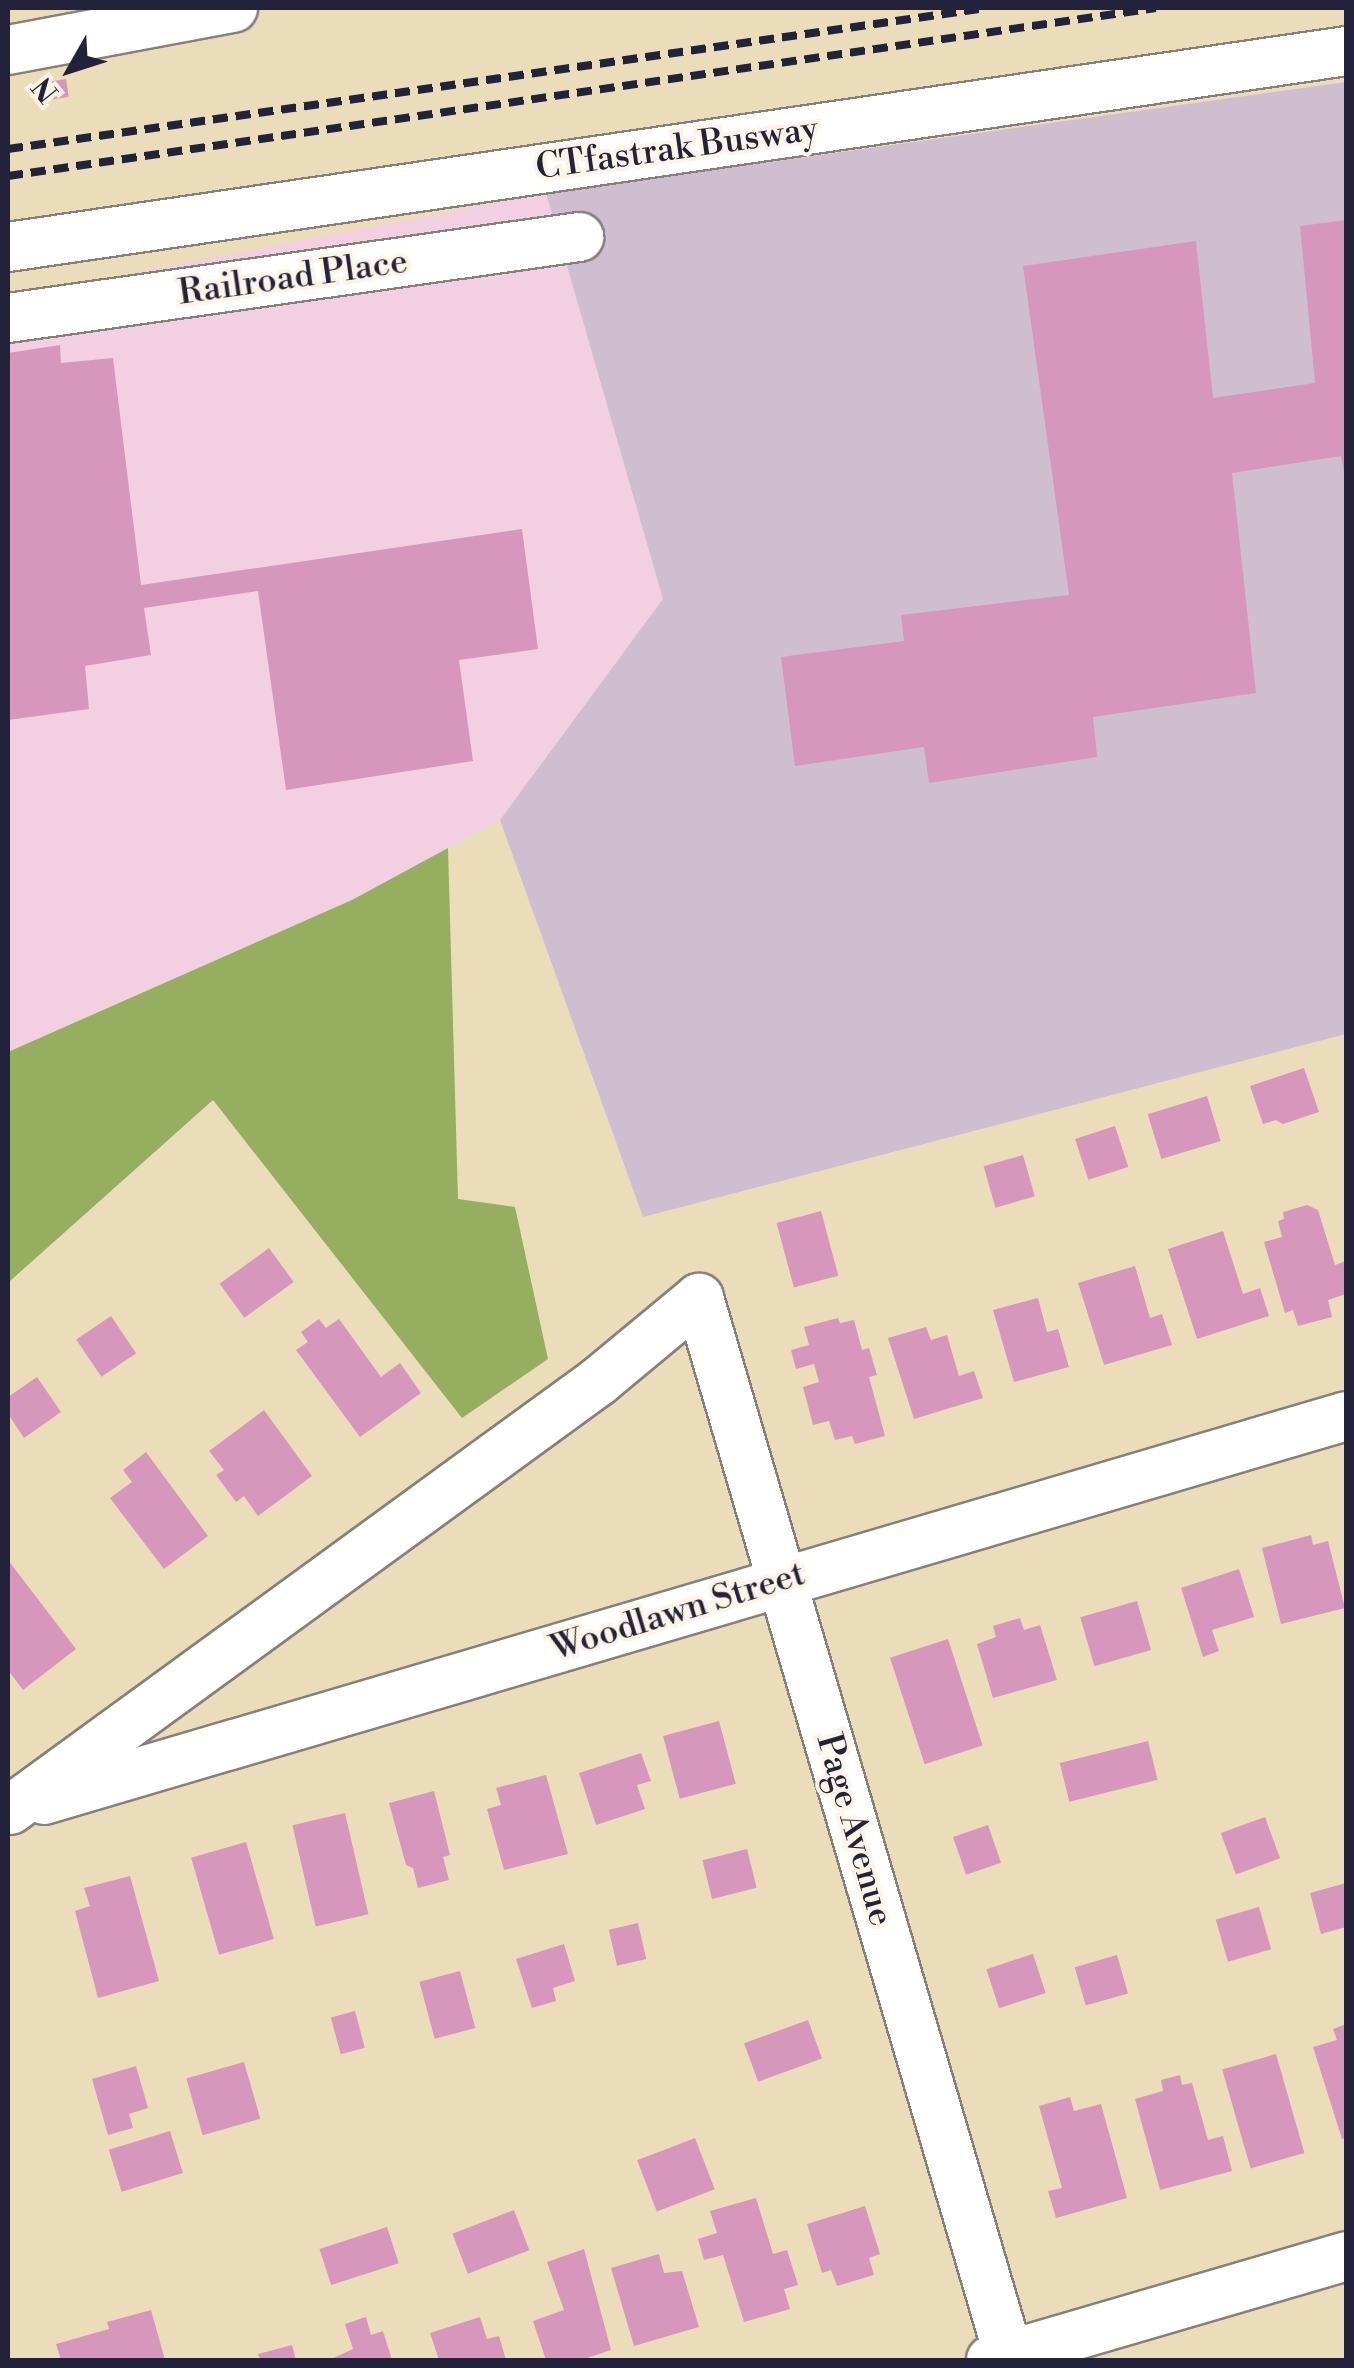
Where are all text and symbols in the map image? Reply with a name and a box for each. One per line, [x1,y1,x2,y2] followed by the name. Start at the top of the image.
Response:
[20,20,120,120] north arrow
[26,70,67,109] text: N
[533,108,821,190] street label: CTfastrak Busway
[176,241,410,315] street label: Railroad Place
[546,1553,810,1671] street label: Woodlawn Street
[807,1729,901,1931] street label: Page Avenue

